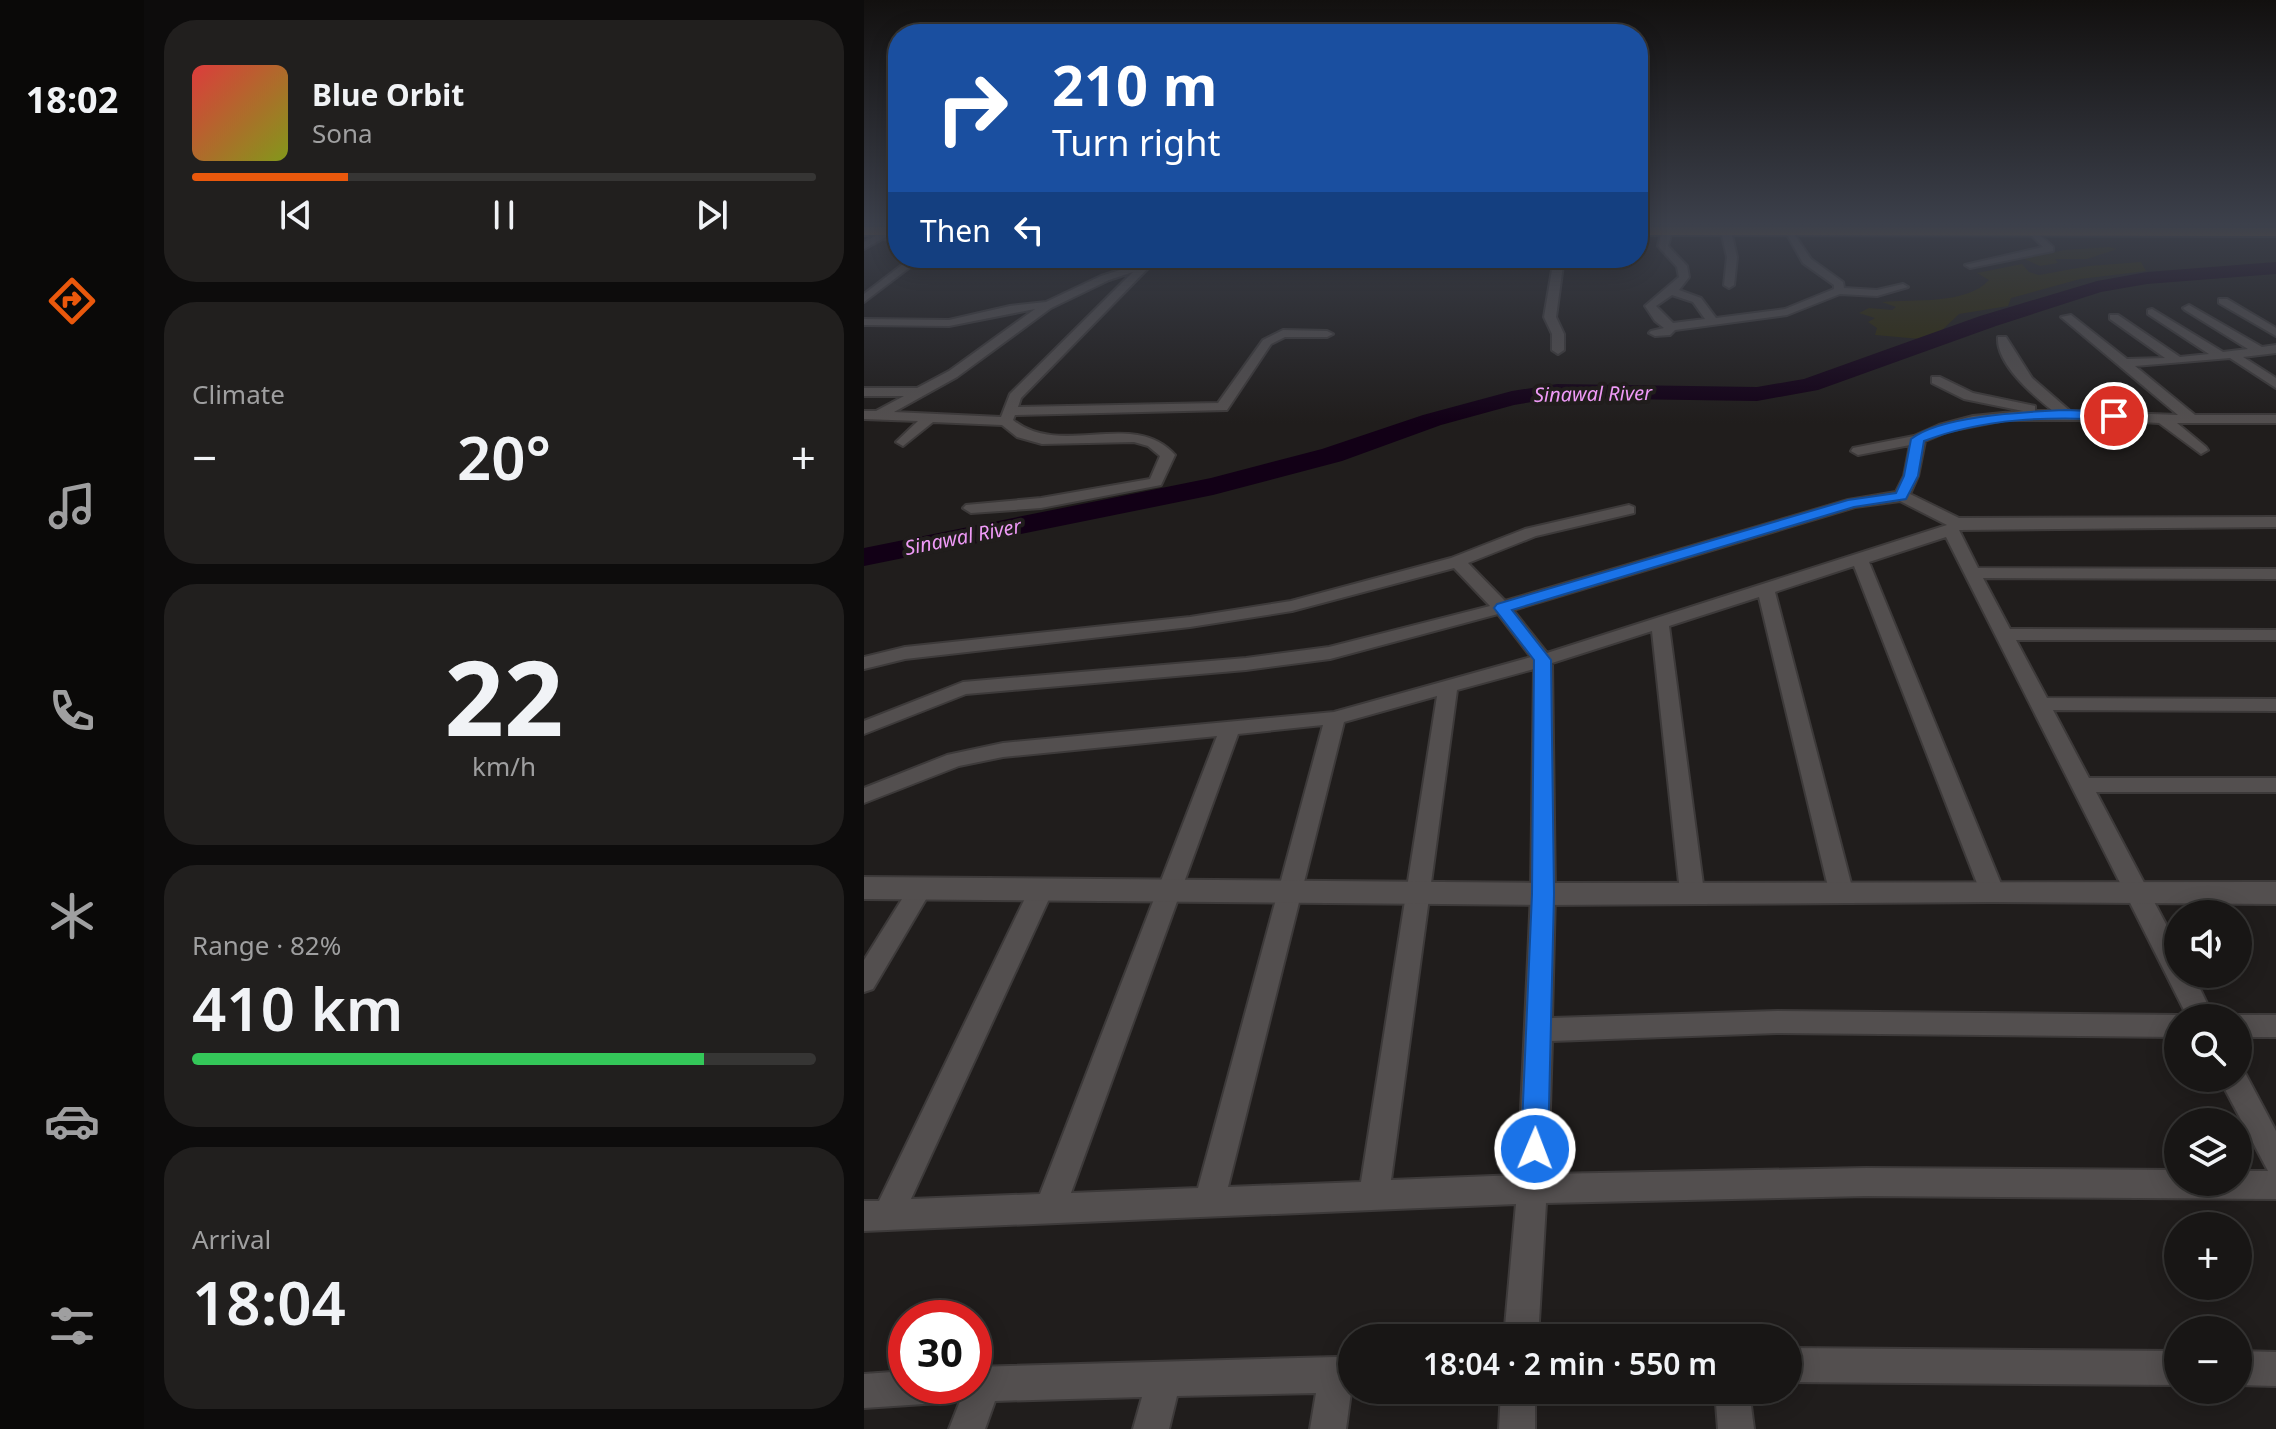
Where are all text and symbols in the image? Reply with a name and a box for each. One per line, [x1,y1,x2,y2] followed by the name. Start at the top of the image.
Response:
[1052,46,1217,122] text: 210 m
[920,56,1024,160] icon: right
[312,74,464,115] text: Blue Orbit
[26,75,118,124] text: 18:02
[312,115,373,151] text: Sona
[1052,118,1220,167] text: Turn right
[274,193,318,237] icon: previous
[482,193,526,237] icon: pause
[690,193,734,237] icon: next
[1007,208,1051,252] icon: left
[920,210,991,251] text: Then
[44,273,100,329] icon: directions
[192,376,285,412] text: Climate
[1534,379,1653,408] water label: Sinawal River
[2080,382,2148,450] pin
[2092,394,2136,438] icon: arrive
[457,416,551,498] text: 20°
[192,427,217,487] text: −
[791,427,816,487] text: +
[44,478,100,534] icon: music
[902,512,1025,561] water label: Sinawal River
[445,625,563,766] text: 22
[44,683,100,739] icon: phone
[472,748,536,784] text: km/h
[44,888,100,944] icon: climate
[2164,900,2252,1404] map controls
[2164,900,2252,988] button: sound
[192,927,341,963] text: Range · 82%
[192,967,403,1049] text: 410 km
[2164,1004,2252,1092] button: search
[44,1093,100,1149] icon: car
[1493,1107,1577,1191] position arrow
[2164,1108,2252,1196] button: layers
[2164,1212,2252,1300] button: +
[192,1221,271,1257] text: Arrival
[192,1261,346,1343] text: 18:04
[44,1298,100,1354] icon: filters
[888,1300,992,1404] speed limit sign: 30
[2164,1316,2252,1404] button: −
[1423,1343,1717,1384] text: 18:04 · 2 min · 550 m

